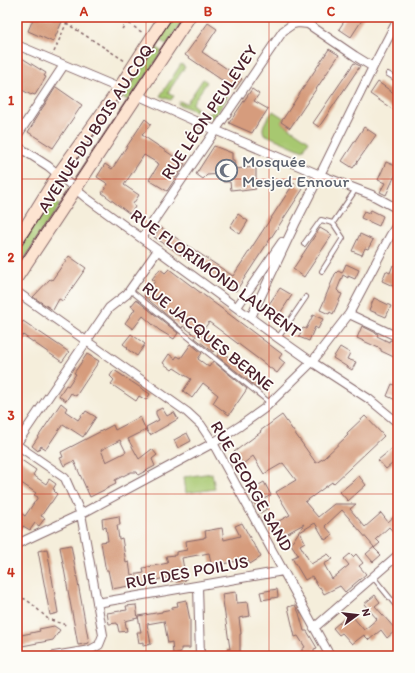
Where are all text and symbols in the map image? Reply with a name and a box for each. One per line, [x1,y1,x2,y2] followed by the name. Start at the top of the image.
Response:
[79,4,89,19] text: A
[204,4,213,19] text: B
[327,4,336,19] text: C
[33,40,157,216] street label: AVENUE DU BOIS AU COQ
[157,41,262,183] street label: RUE LÉON PEULEVEY
[8,93,14,108] text: 1
[242,151,349,191] place label: Mosquée Mesjed Ennour
[214,158,240,184] mosque icon: Mosquée Mesjed Ennour
[127,205,305,342] street label: RUE FLORIMOND LAURENT
[8,250,15,265] text: 2
[138,277,278,395] street label: RUE JACQUES BERNE
[7,408,15,423] text: 3
[207,417,297,555] street label: RUE GEORGE SAND
[124,551,250,593] street label: RUE DES POILUS
[7,565,15,580] text: 4
[337,595,377,635] north arrow
[359,607,373,618] text: N

